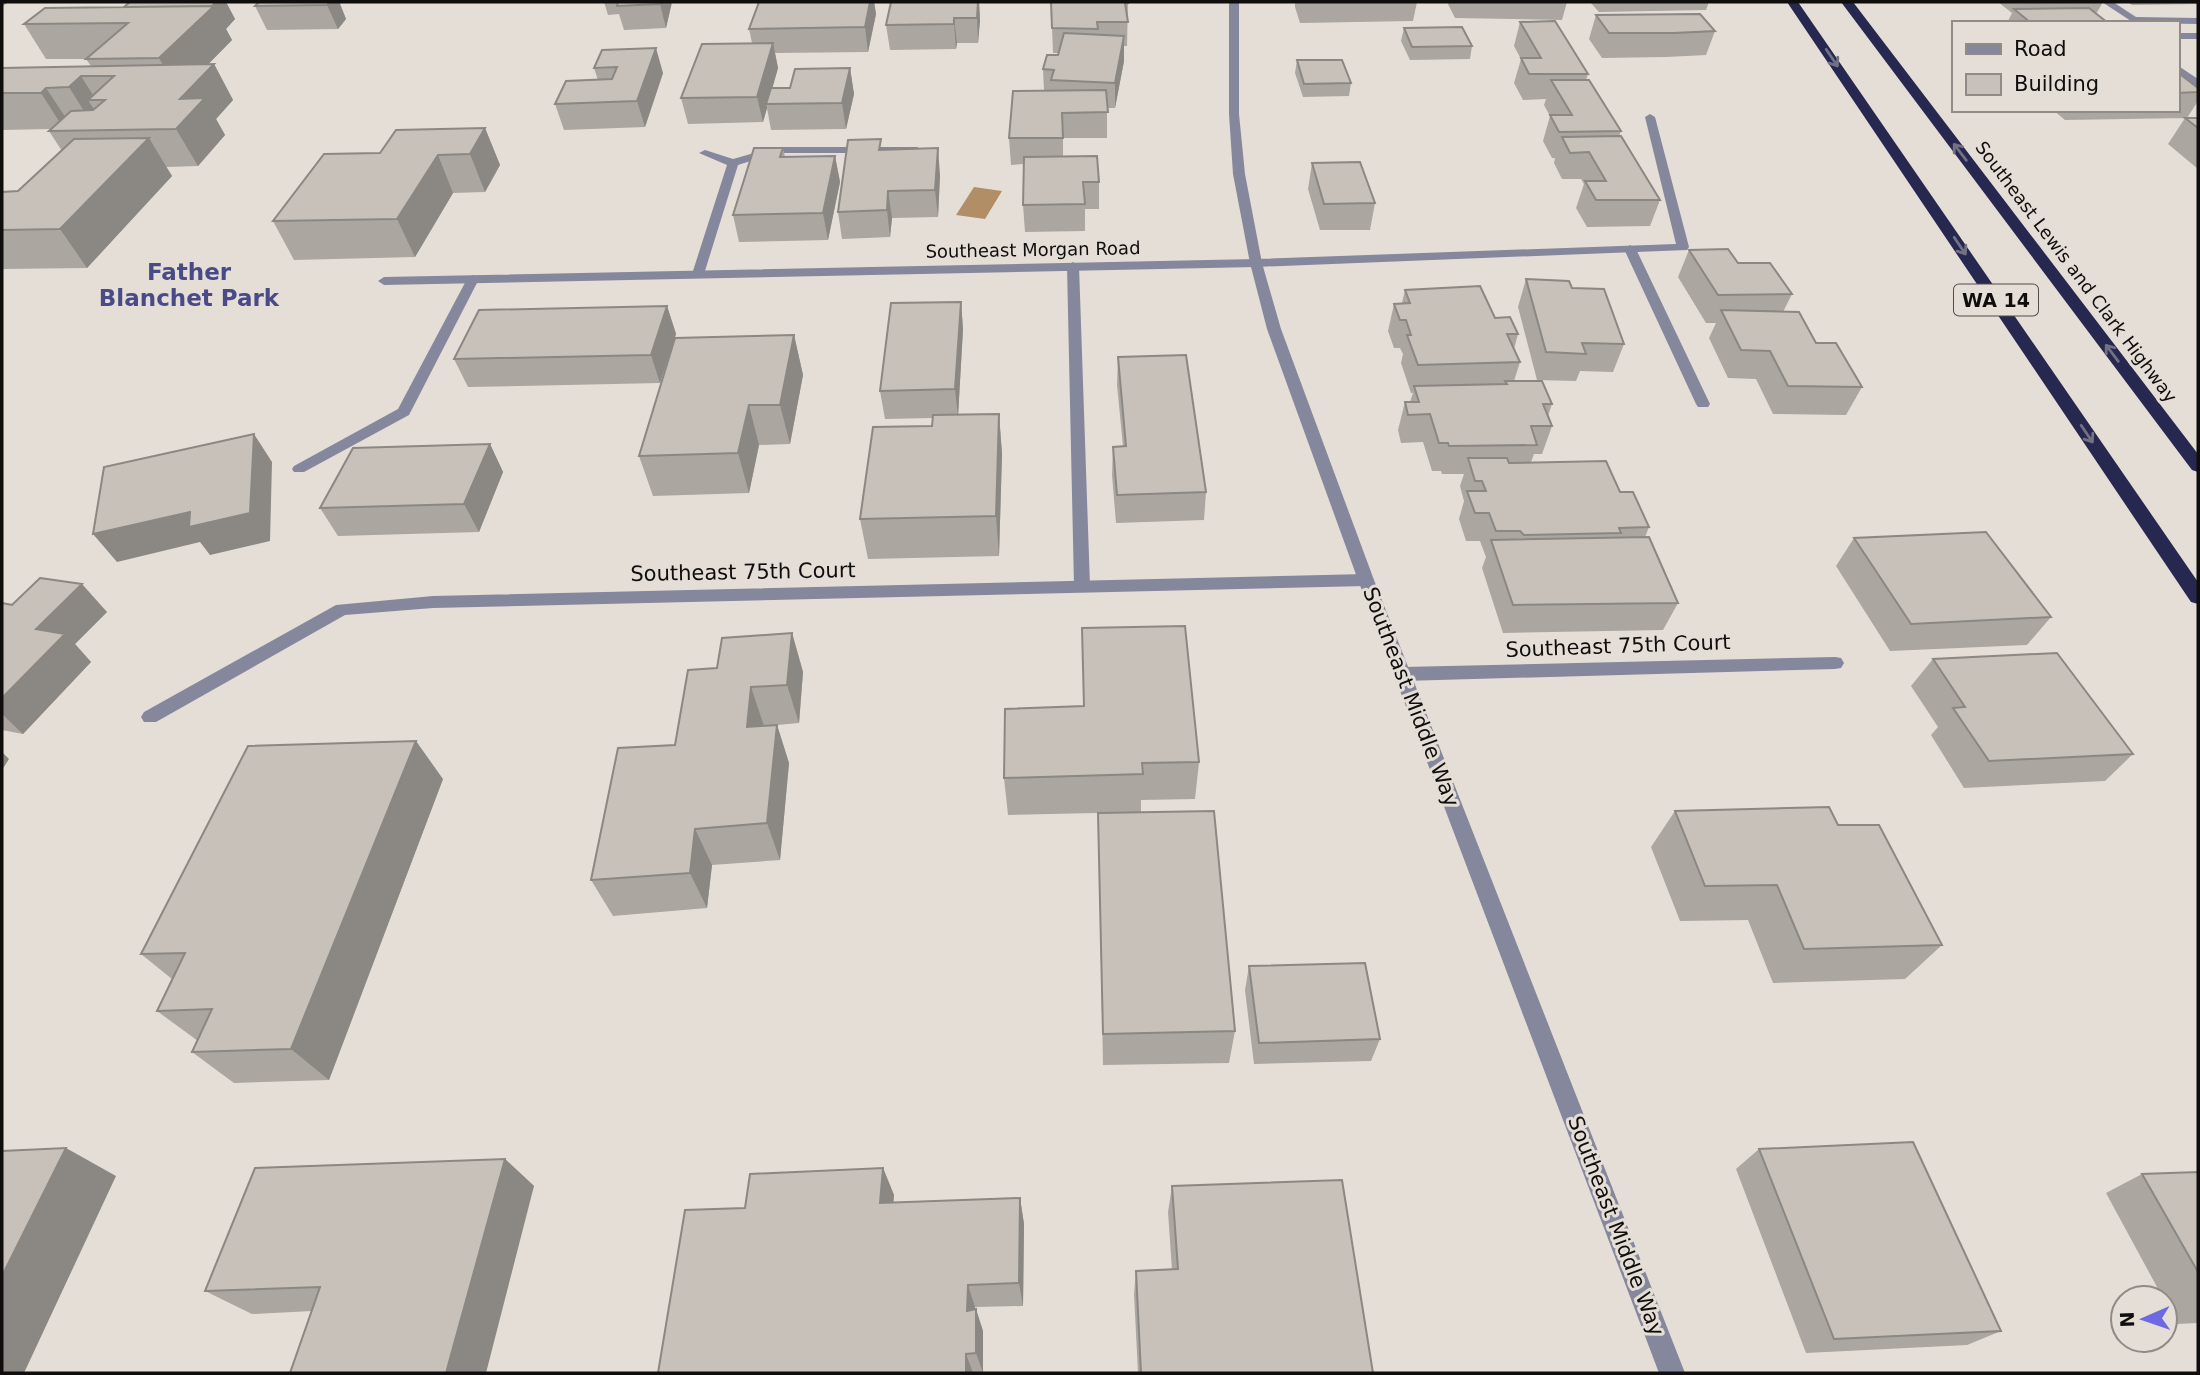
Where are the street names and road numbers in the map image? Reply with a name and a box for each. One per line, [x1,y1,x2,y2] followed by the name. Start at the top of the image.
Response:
[1971,137,2182,407] street label: Southeast Lewis and Clark Highway
[925,237,1141,262] street label: Southeast Morgan Road
[1954,284,2038,316] road number: WA 14
[630,558,856,586] street label: Southeast 75th Court
[1358,584,1464,810] street label: Southeast Middle Way
[1505,630,1731,662] street label: Southeast 75th Court
[1563,1113,1669,1339] street label: Southeast Middle Way

